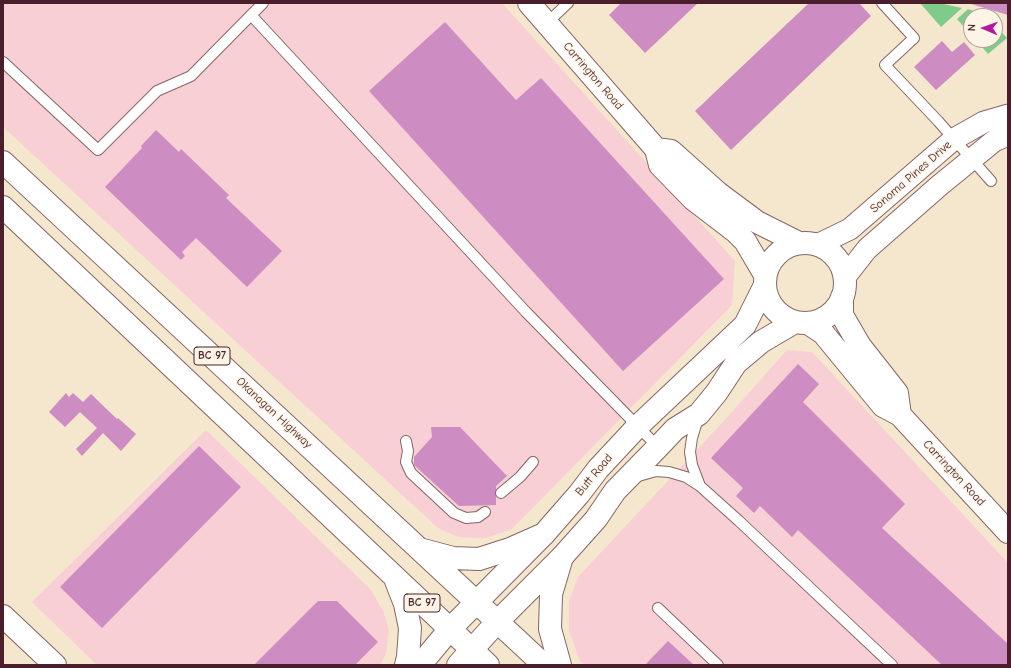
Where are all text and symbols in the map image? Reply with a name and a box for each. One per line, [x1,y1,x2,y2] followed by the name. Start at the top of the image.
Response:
[963,8,1003,48] north arrow
[965,24,978,31] text: N
[560,39,626,113] street label: Carrington Road
[867,138,955,216] street label: Sonoma Pines Drive
[194,347,230,365] road number: BC 97
[233,374,315,452] street label: Okanagan Highway
[920,437,988,509] street label: Carrington Road
[572,451,616,499] street label: Butt Road
[404,594,440,612] road number: BC 97

